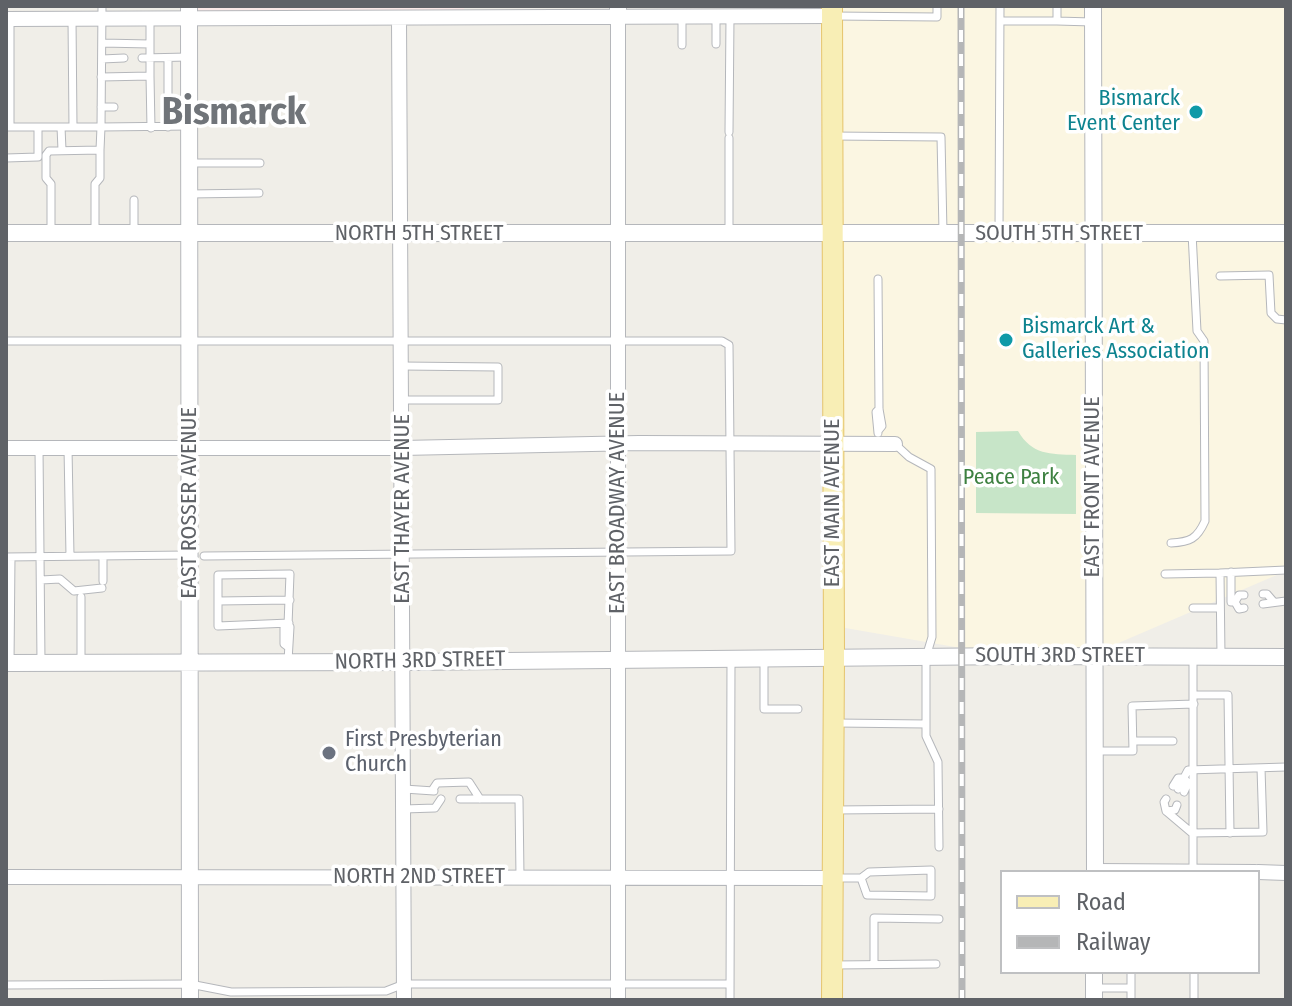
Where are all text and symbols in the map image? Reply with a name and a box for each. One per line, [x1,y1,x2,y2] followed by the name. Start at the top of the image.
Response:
[1067,86,1180,138] place label: Bismarck Event Center
[162,90,306,136] district label: Bismarck
[1187,103,1205,121] marker: Bismarck Event Center
[335,221,503,247] street label: NORTH 5TH STREET
[975,221,1143,247] street label: SOUTH 5TH STREET
[1022,314,1210,366] place label: Bismarck Art & Galleries Association
[997,331,1015,349] marker: Bismarck Art & Galleries Association
[605,392,631,614] street label: EAST BROADWAY AVENUE
[1080,396,1106,578] street label: EAST FRONT AVENUE
[177,407,203,599] street label: EAST ROSSER AVENUE
[390,414,416,604] street label: EAST THAYER AVENUE
[820,419,846,587] street label: EAST MAIN AVENUE
[963,465,1059,491] park label: Peace Park
[975,643,1145,669] street label: SOUTH 3RD STREET
[334,646,506,676] street label: NORTH 3RD STREET
[345,727,502,778] place label: First Presbyterian Church
[320,744,338,762] marker: First Presbyterian Church
[333,864,505,890] street label: NORTH 2ND STREET
[1000,870,1260,974] legend
[1076,888,1126,916] text: Road
[1076,928,1151,956] text: Railway

